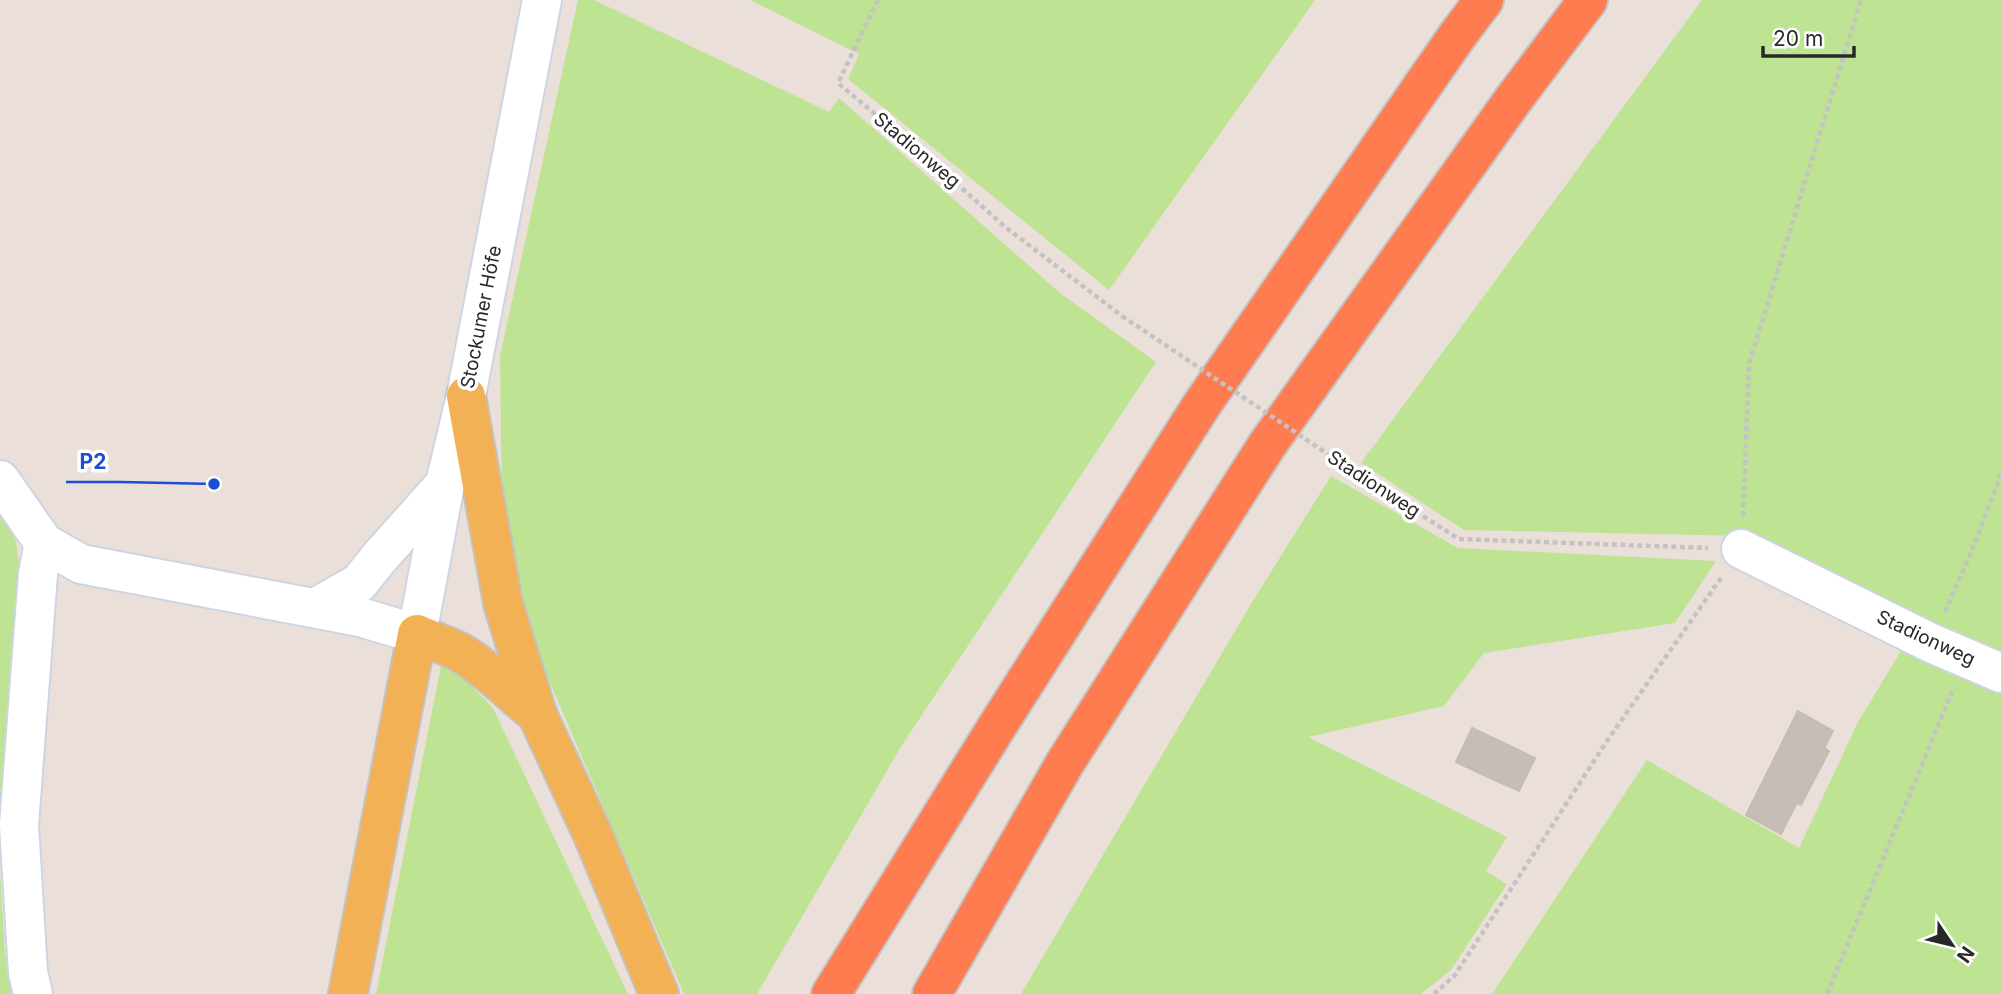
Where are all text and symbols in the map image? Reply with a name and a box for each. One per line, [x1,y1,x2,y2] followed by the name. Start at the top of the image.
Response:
[1763,14,1854,58] scale bar
[1773,26,1823,51] text: 20 m
[869,107,965,193] street label: Stadionweg
[456,243,506,391] street label: Stockumer Höfe
[66,440,121,482] callout: P2
[1323,445,1425,523] street label: Stadionweg
[80,449,106,474] text: P2
[1873,605,1979,671] street label: Stadionweg
[1917,910,1987,980] north arrow
[1952,942,1979,967] text: N

